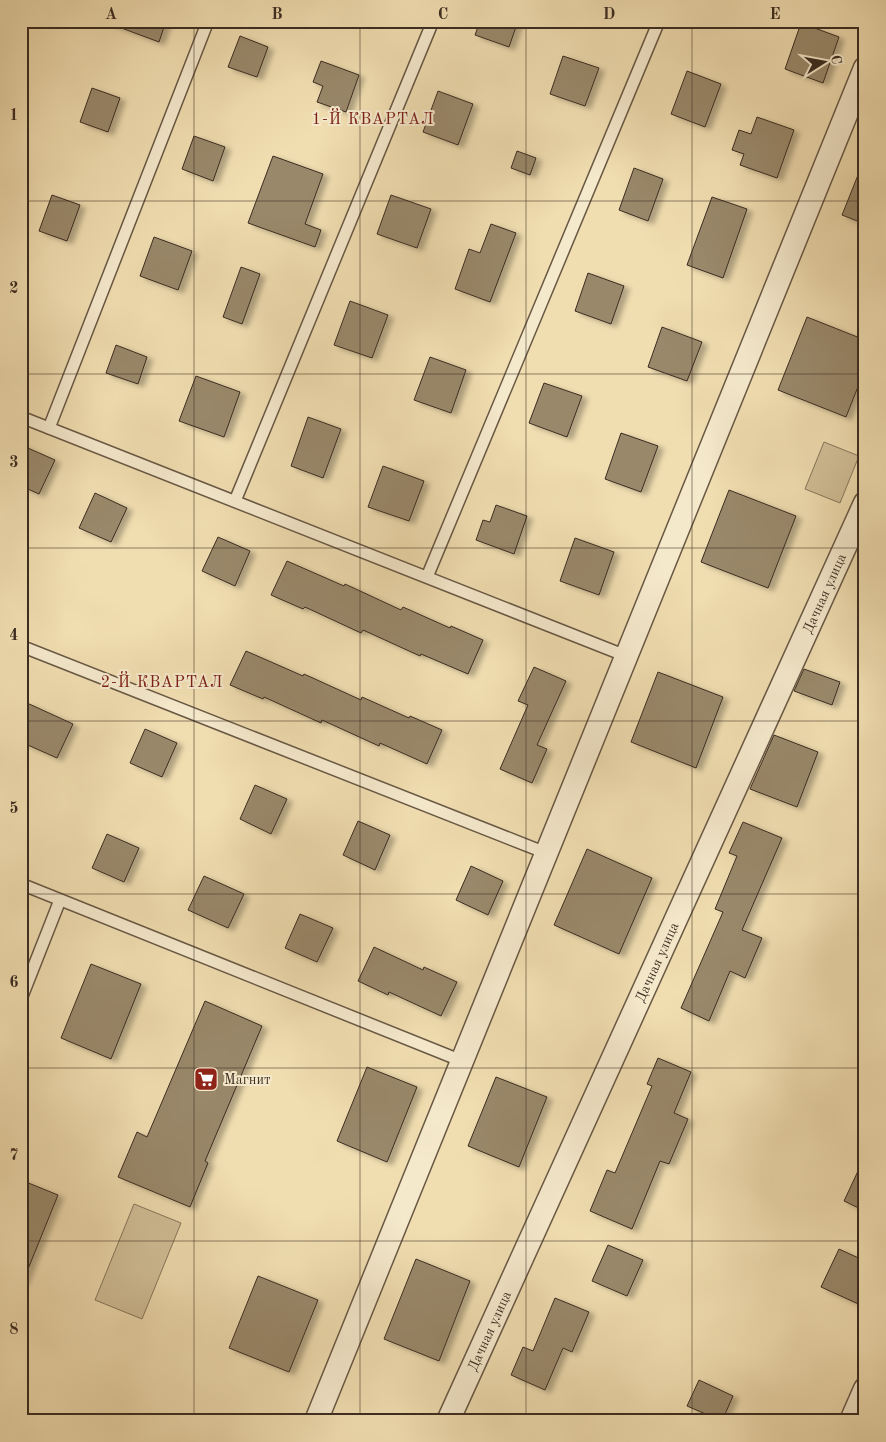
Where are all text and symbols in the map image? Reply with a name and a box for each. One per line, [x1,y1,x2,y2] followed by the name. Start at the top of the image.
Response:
[105,7,117,23] text: A
[271,7,283,23] text: B
[438,7,448,23] text: C
[603,7,615,23] text: D
[769,7,781,23] text: E
[798,38,848,88] north arrow
[828,54,844,66] text: С
[9,108,19,124] text: 1
[312,108,434,128] district label: 1-Й КВАРТАЛ
[9,281,19,297] text: 2
[9,455,19,471] text: 3
[801,552,849,636] street label: Дачная улица
[9,628,19,644] text: 4
[101,671,223,691] district label: 2-Й КВАРТАЛ
[9,801,19,817] text: 5
[633,920,682,1005] street label: Дачная улица
[9,975,19,991] text: 6
[193,1066,219,1092] supermarket icon: Магнит
[224,1073,271,1087] place label: Магнит
[9,1148,19,1164] text: 7
[466,1289,514,1373] street label: Дачная улица
[9,1322,19,1338] text: 8

